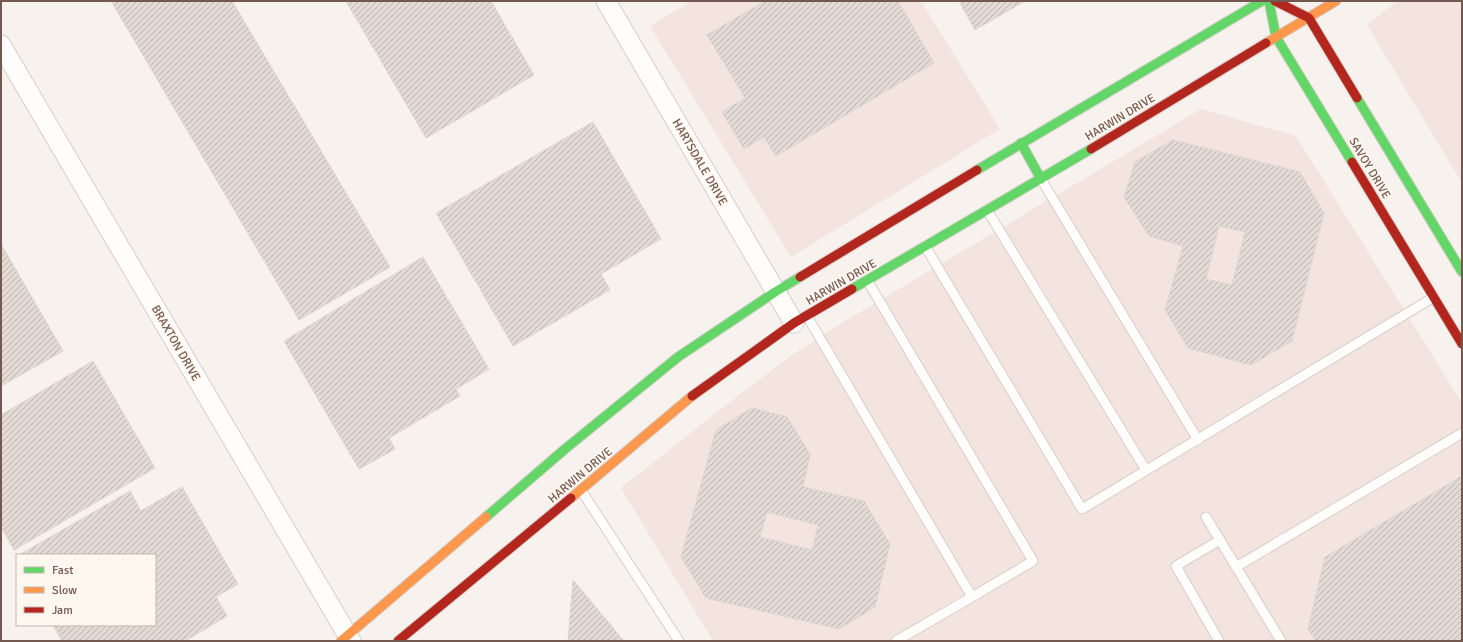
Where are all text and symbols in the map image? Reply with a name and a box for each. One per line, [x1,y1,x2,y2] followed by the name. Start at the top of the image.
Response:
[1082,90,1158,144] street label: HARWIN DRIVE
[669,116,731,209] street label: HARTSDALE DRIVE
[1345,135,1394,202] street label: SAVOY DRIVE
[803,256,879,309] street label: HARWIN DRIVE
[148,303,203,384] street label: BRAXTON DRIVE
[545,444,616,507] street label: HARWIN DRIVE
[16,554,156,626] legend
[52,563,73,578] text: Fast
[52,583,77,598] text: Slow
[52,603,73,618] text: Jam

